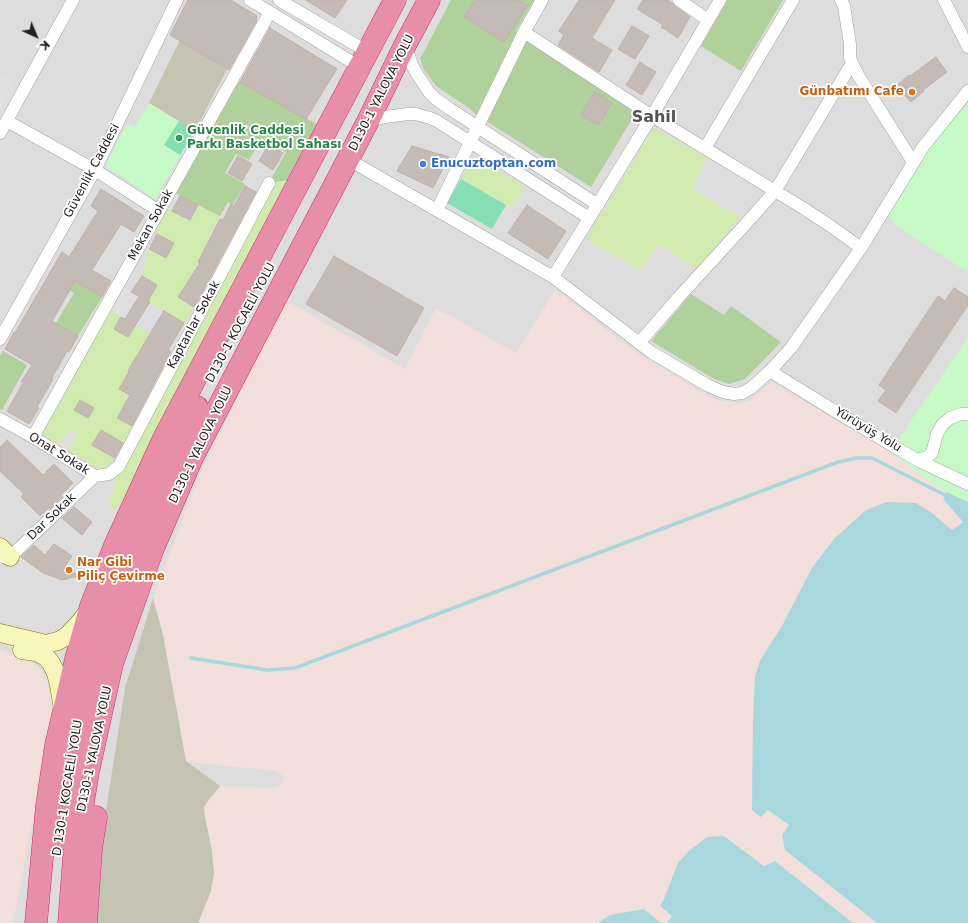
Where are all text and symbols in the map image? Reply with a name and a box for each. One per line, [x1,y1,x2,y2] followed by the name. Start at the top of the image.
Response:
[16,16,56,56] north arrow
[346,32,418,154] street label: D130-1 YALOVA YOLU
[37,37,52,53] text: K
[799,85,904,99] place label: Günbatımı Cafe
[907,87,917,97] marker: Günbatımı Cafe
[632,108,676,128] district label: Sahil
[61,122,123,220] street label: Güvenlik Caddesi
[187,124,341,152] place label: Güvenlik Caddesi Parkı Basketbol Sahası
[174,133,184,143] marker: Güvenlik Caddesi Parkı Basketbol Sahası
[431,157,556,171] place label: Enucuztoptan.com
[418,159,428,169] marker: Enucuztoptan.com
[125,187,177,263] street label: Mekan Sokak
[203,261,279,385] street label: D130-1 KOCAELİ YOLU
[165,278,223,372] street label: Kaptanlar Sokak
[166,384,236,506] street label: D130-1 YALOVA YOLU
[832,405,904,455] street label: Yürüyüş Yolu
[26,430,92,478] street label: Onat Sokak
[25,491,79,543] street label: Dar Sokak
[77,556,165,584] place label: Nar Gibi Piliç Çevirme
[64,565,74,575] marker: Nar Gibi Piliç Çevirme
[75,685,115,813] street label: D130-1 YALOVA YOLU
[50,719,86,857] street label: D 130-1 KOCAELİ YOLU

